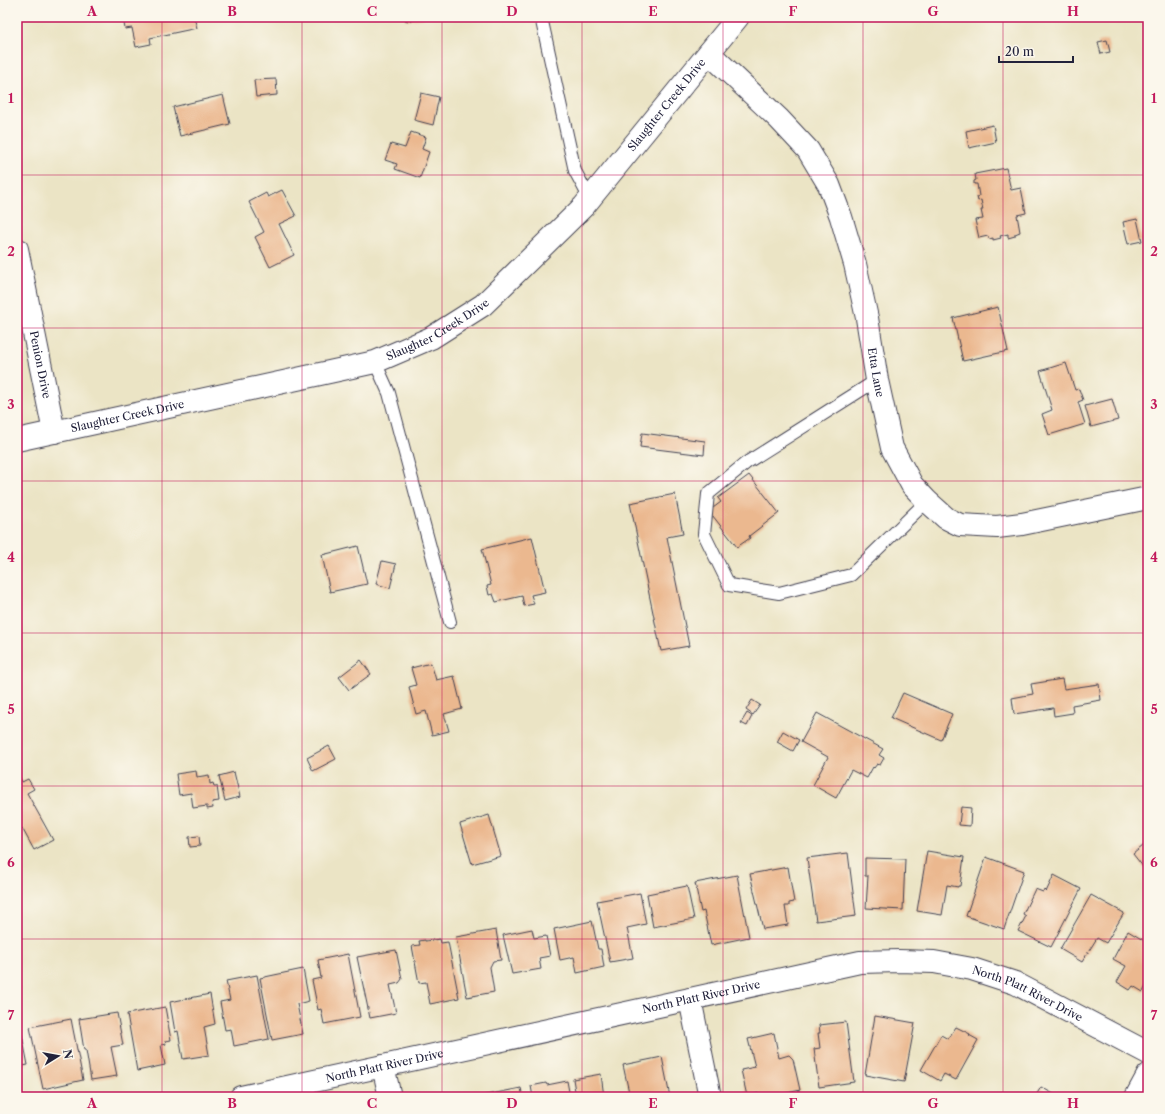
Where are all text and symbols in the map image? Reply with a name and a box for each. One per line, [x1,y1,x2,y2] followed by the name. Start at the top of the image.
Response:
[86,3,98,19] text: A
[227,3,237,19] text: B
[367,3,377,19] text: C
[506,3,518,19] text: D
[648,3,658,19] text: E
[789,3,798,19] text: F
[927,3,939,19] text: G
[1067,3,1079,19] text: H
[999,38,1073,64] scale bar
[1005,44,1034,59] text: 20 m
[625,55,708,154] street label: Slaughter Creek Drive
[8,90,14,106] text: 1
[1151,90,1157,106] text: 1
[7,243,15,259] text: 2
[1150,243,1158,259] text: 2
[384,296,492,363] street label: Slaughter Creek Drive
[27,330,54,400] street label: Penion Drive
[865,346,888,398] street label: Etta Lane
[7,396,15,412] text: 3
[1150,396,1158,412] text: 3
[69,397,185,435] street label: Slaughter Creek Drive
[7,549,15,565] text: 4
[1150,549,1158,565] text: 4
[7,701,15,717] text: 5
[1150,701,1158,717] text: 5
[7,854,15,870] text: 6
[1150,854,1158,870] text: 6
[971,963,1085,1024] street label: North Platt River Drive
[641,977,761,1016] street label: North Platt River Drive
[8,1007,15,1023] text: 7
[1151,1007,1158,1023] text: 7
[38,1036,78,1076] north arrow
[324,1046,445,1085] street label: North Platt River Drive
[60,1048,76,1061] text: N
[86,1095,98,1111] text: A
[227,1095,237,1111] text: B
[367,1095,377,1111] text: C
[506,1095,518,1111] text: D
[648,1095,658,1111] text: E
[789,1095,798,1111] text: F
[927,1095,939,1111] text: G
[1067,1095,1079,1111] text: H

